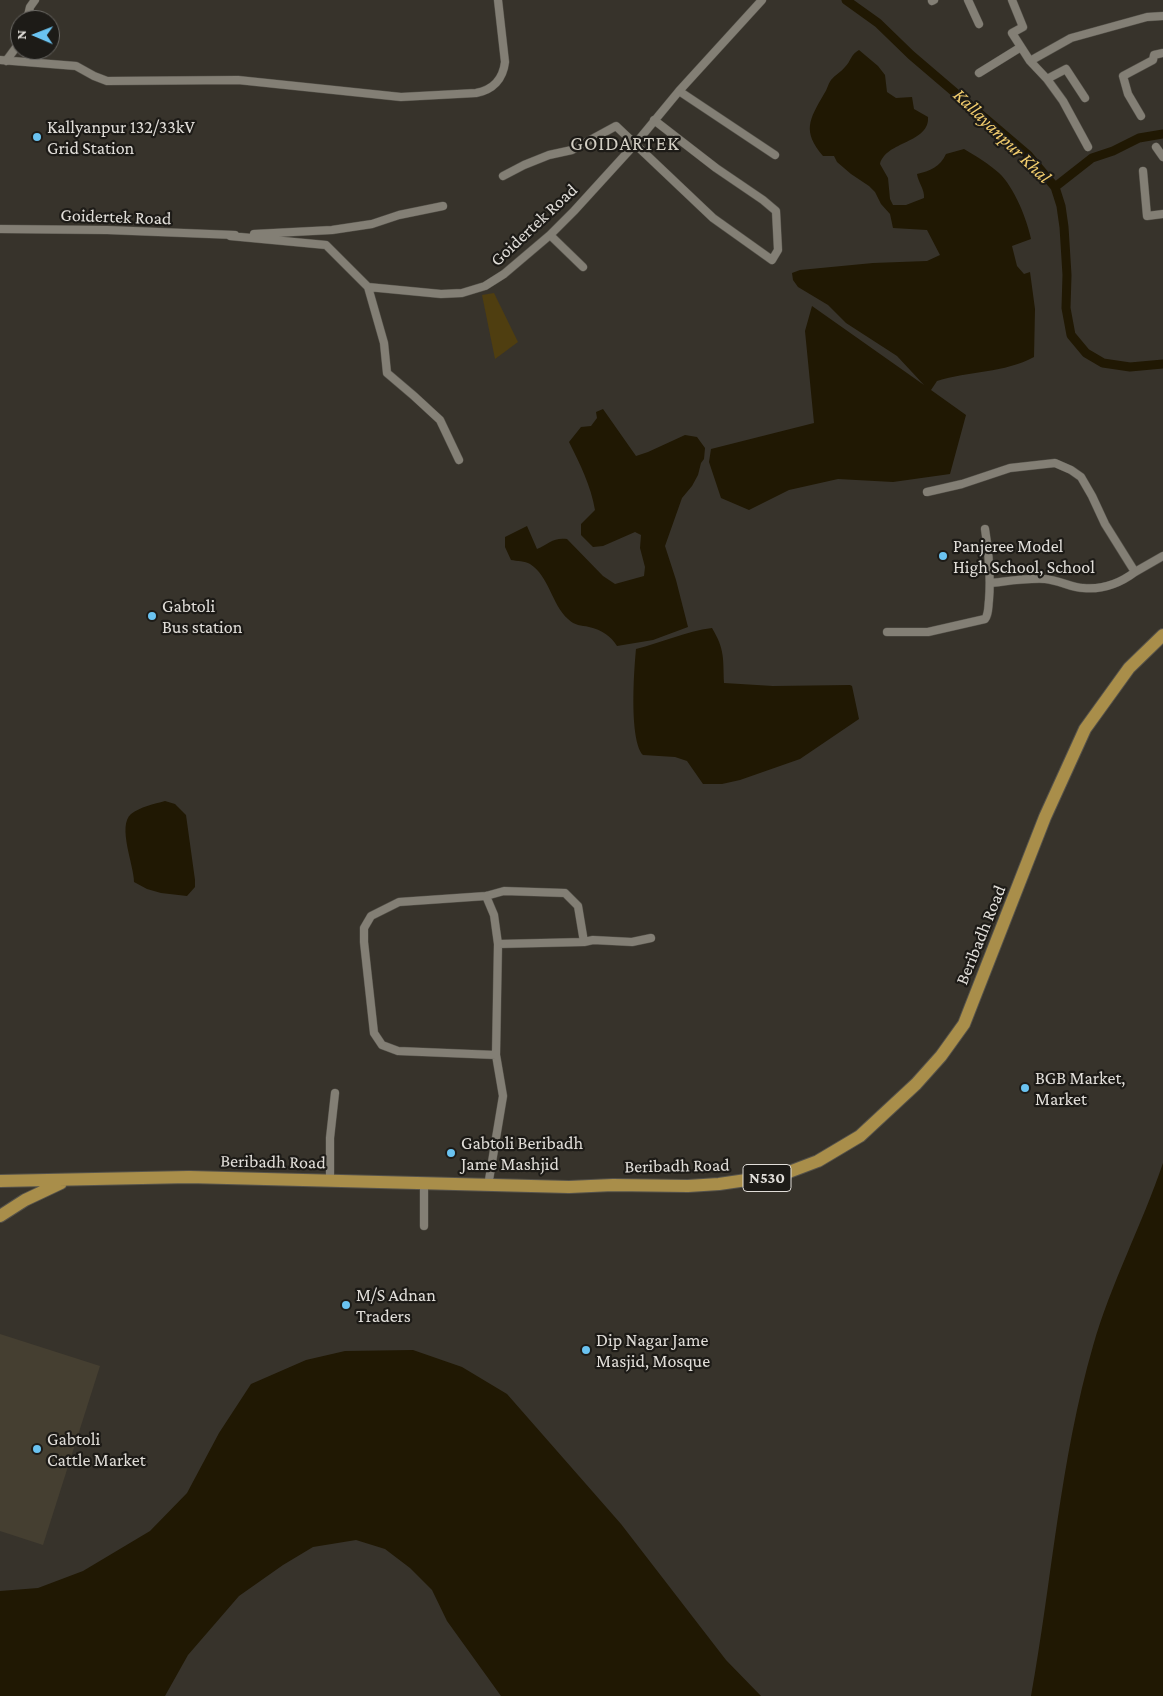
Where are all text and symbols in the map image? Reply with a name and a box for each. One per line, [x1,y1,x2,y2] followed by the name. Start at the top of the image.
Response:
[10,10,60,60] north arrow
[13,30,29,40] text: N
[949,84,1055,188] water label: Kallayanpur Khal
[47,116,195,158] place label: Kallyanpur 132/33kV Grid Station
[31,131,43,143] marker: Kallyanpur 132/33kV Grid Station
[569,132,681,156] district label: GOIDARTEK
[486,179,582,271] street label: Goidertek Road
[60,204,172,230] street label: Goidertek Road
[953,535,1095,578] place label: Panjeree Model High School, School
[937,550,949,562] marker: Panjeree Model High School, School
[162,595,242,638] place label: Gabtoli Bus station
[146,610,158,622] marker: Gabtoli Bus station
[951,882,1011,988] street label: Beribadh Road
[1035,1067,1125,1110] place label: BGB Market, Market
[1019,1082,1031,1094] marker: BGB Market, Market
[461,1132,583,1174] place label: Gabtoli Beribadh Jame Mashjid
[445,1147,457,1159] marker: Gabtoli Beribadh Jame Mashjid
[220,1150,326,1174] street label: Beribadh Road
[624,1154,730,1178] street label: Beribadh Road
[743,1164,791,1192] road number: N530
[356,1284,436,1326] place label: M/S Adnan Traders
[340,1299,352,1311] marker: M/S Adnan Traders
[596,1329,710,1372] place label: Dip Nagar Jame Masjid, Mosque
[580,1344,592,1356] marker: Dip Nagar Jame Masjid, Mosque
[47,1428,146,1470] place label: Gabtoli Cattle Market
[31,1443,43,1455] marker: Gabtoli Cattle Market

